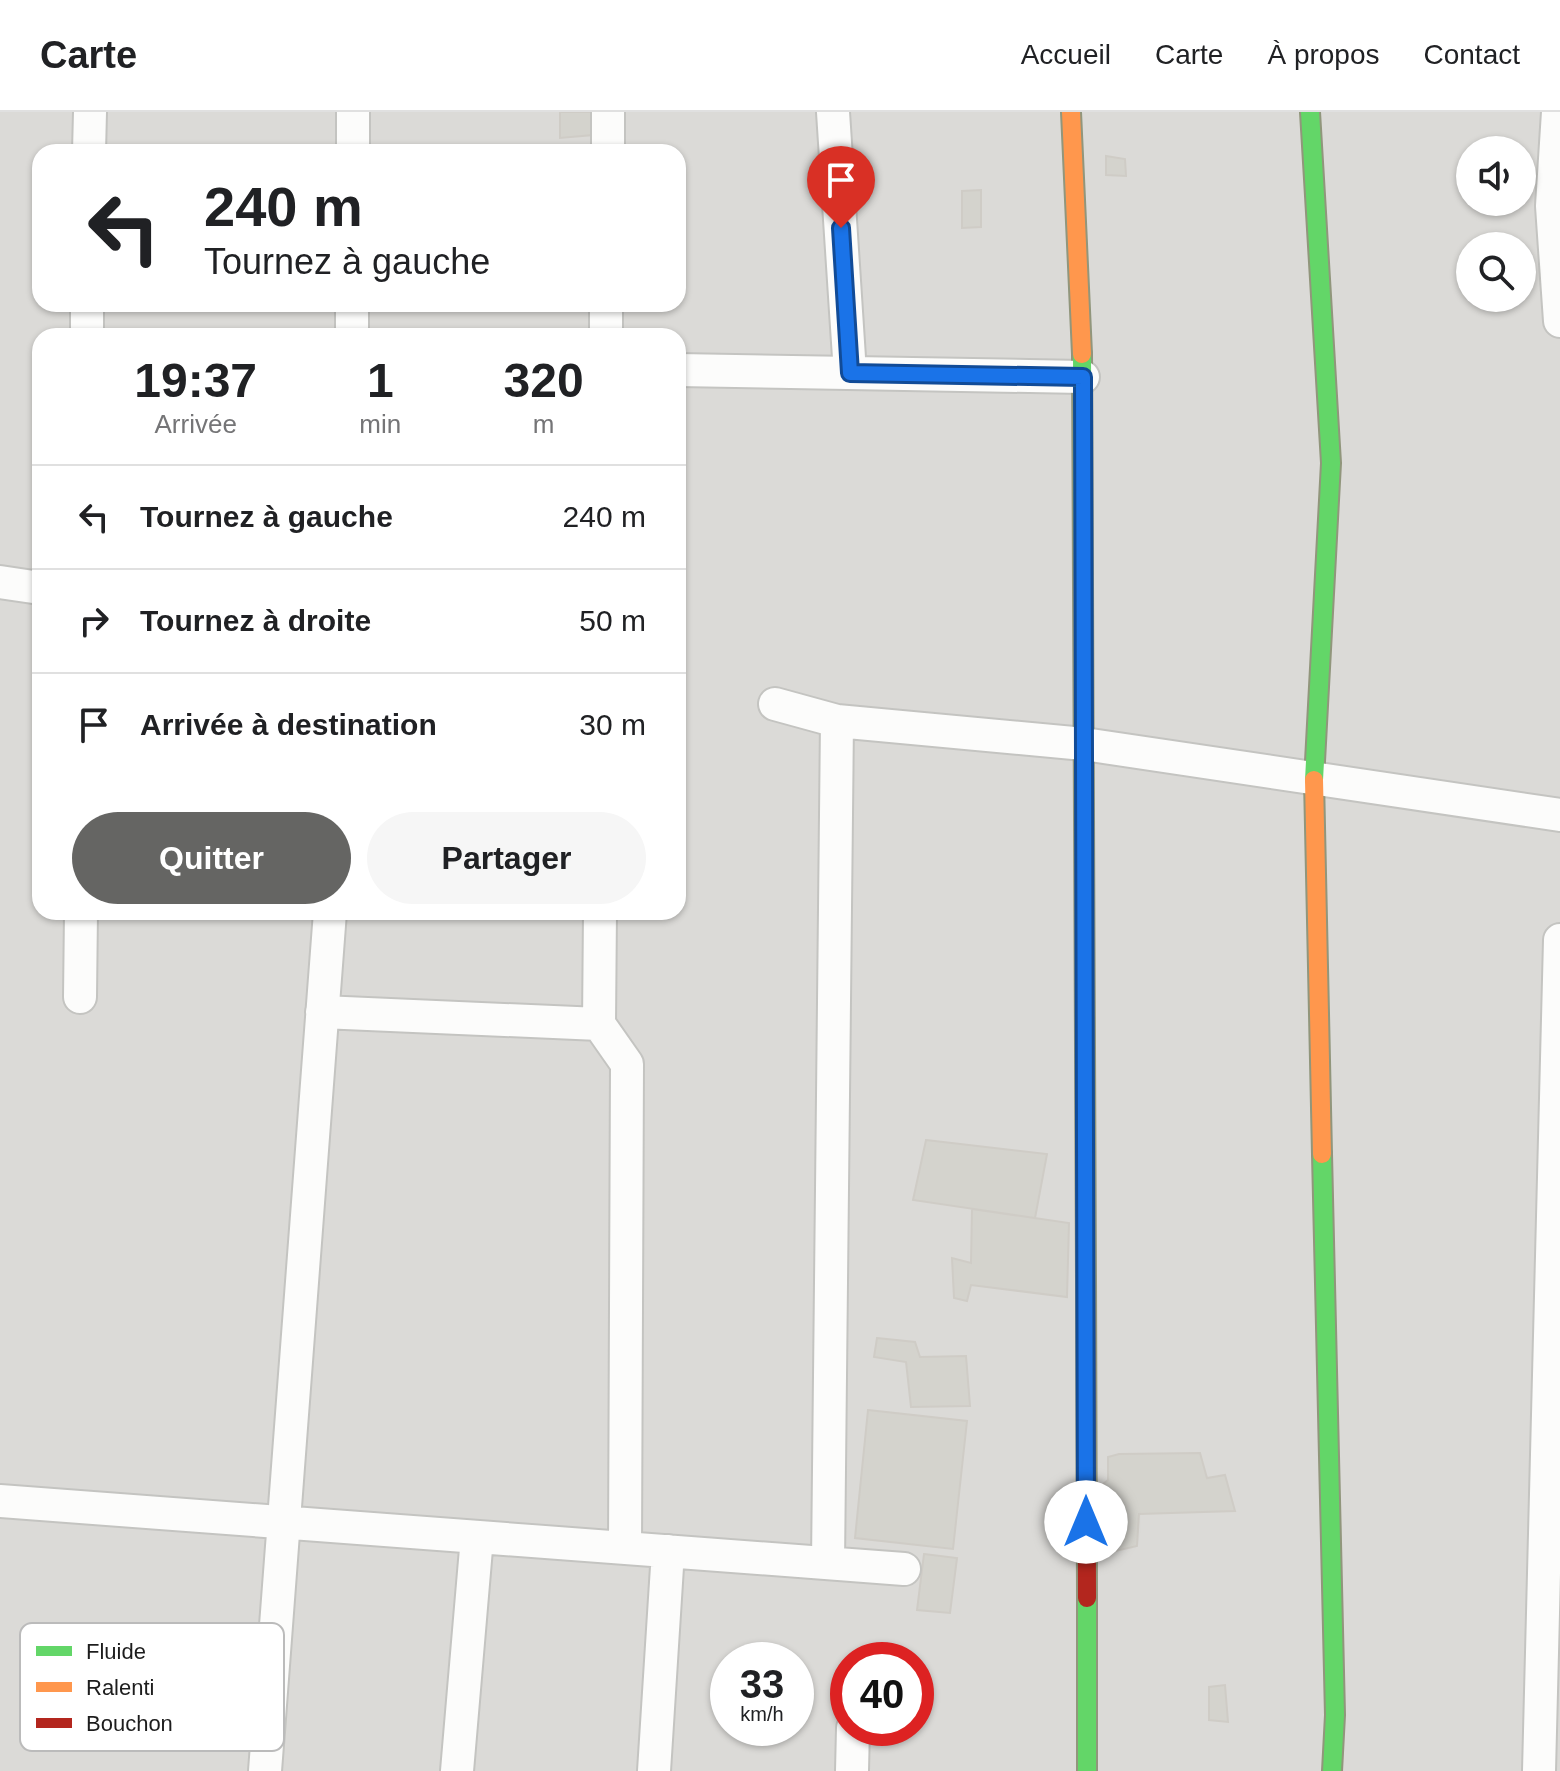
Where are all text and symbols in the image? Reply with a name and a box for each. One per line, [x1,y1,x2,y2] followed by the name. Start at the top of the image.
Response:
[40,34,137,76] text: Carte
[1021,39,1111,70] text: Accueil
[1155,39,1223,70] text: Carte
[1267,39,1380,70] text: À propos
[1424,39,1520,70] text: Contact
[1456,136,1536,312] map controls
[1456,136,1536,216] button: sound
[807,146,875,228] pin
[819,158,863,202] icon: arrive
[204,175,363,238] text: 240 m
[72,176,176,280] icon: left
[1456,232,1536,312] button: search
[204,241,490,282] text: Tournez à gauche
[134,354,257,407] text: 19:37
[367,354,394,407] text: 1
[504,354,584,407] text: 320
[155,409,237,439] text: Arrivée
[359,409,401,439] text: min
[533,409,554,439] text: m
[72,495,116,539] icon: left
[140,500,393,533] text: Tournez à gauche
[563,500,646,533] text: 240 m
[72,599,116,643] icon: right
[140,604,371,637] text: Tournez à droite
[579,604,646,637] text: 50 m
[72,703,116,747] icon: arrive
[140,708,437,741] text: Arrivée à destination
[579,708,646,741] text: 30 m
[72,812,351,904] button: Quitter
[367,812,646,904] button: Partager
[1044,1480,1128,1564] position arrow
[20,1623,284,1751] legend
[86,1639,146,1664] text: Fluide
[830,1642,934,1746] speed limit sign: 40
[740,1662,784,1706] text: 33
[86,1675,154,1700] text: Ralenti
[740,1703,784,1725] text: km/h
[86,1711,173,1736] text: Bouchon

